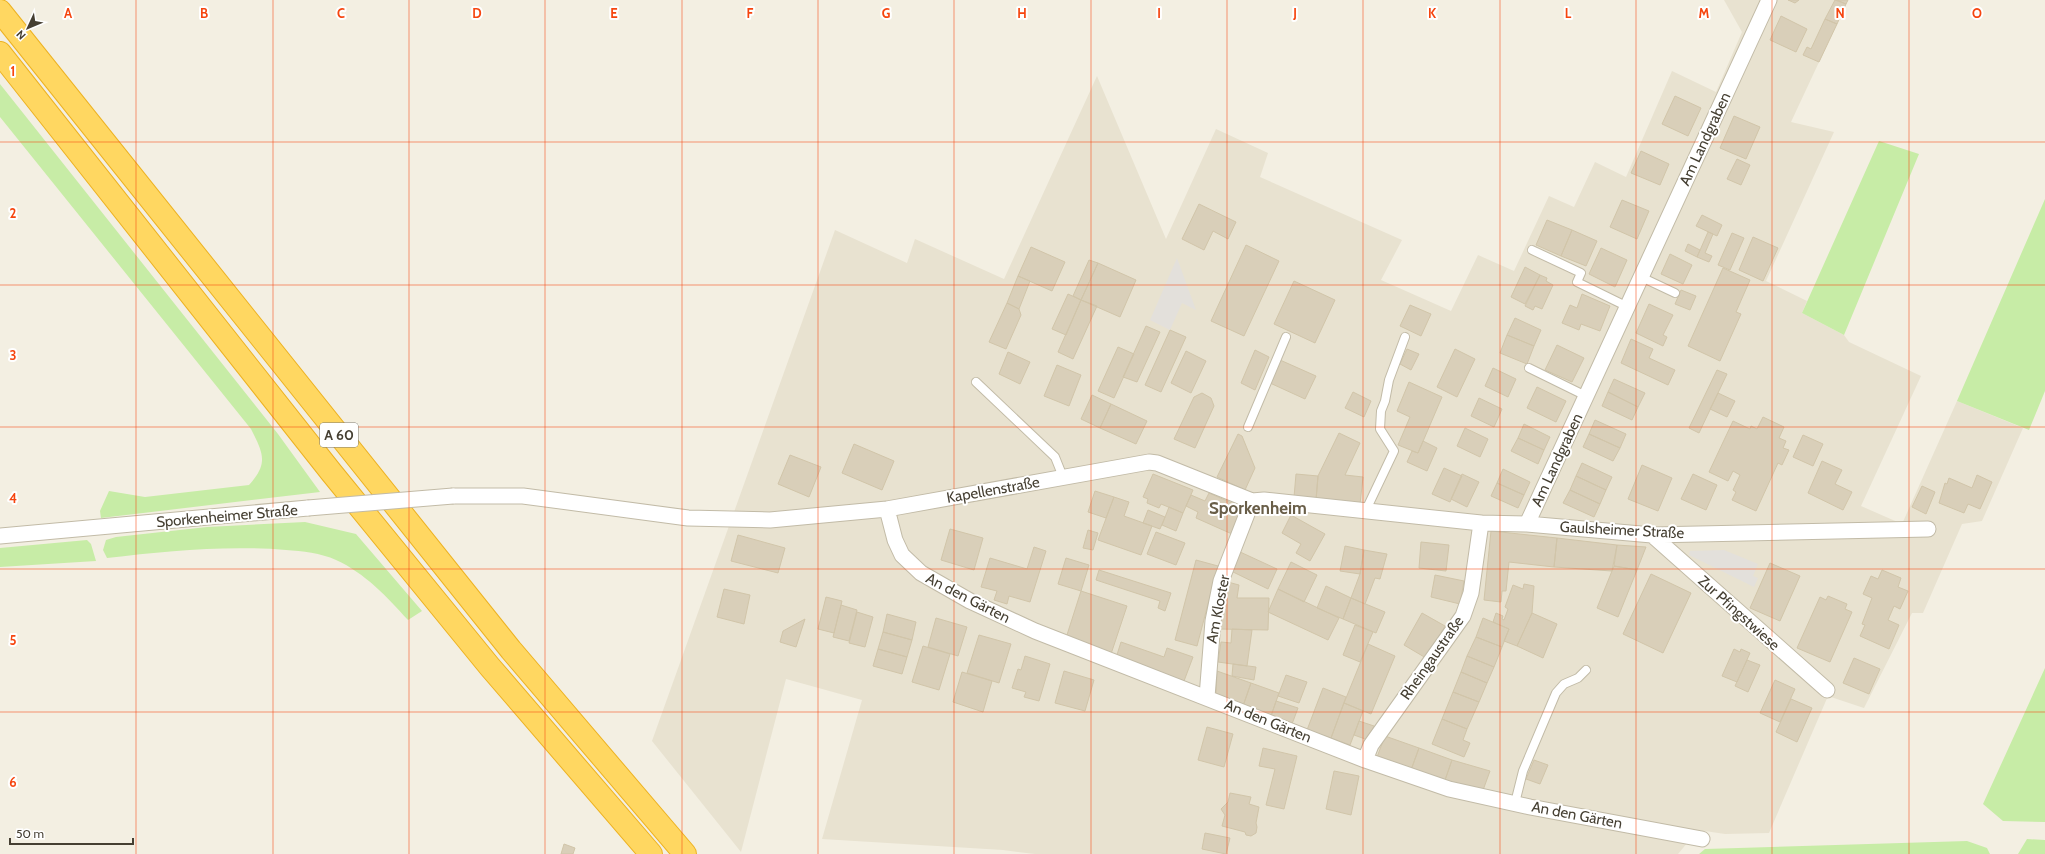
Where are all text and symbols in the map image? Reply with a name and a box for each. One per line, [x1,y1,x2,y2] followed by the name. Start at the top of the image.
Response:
[64,5,73,21] text: A
[200,5,208,21] text: B
[337,5,345,21] text: C
[472,5,482,21] text: D
[610,5,618,21] text: E
[747,5,754,21] text: F
[882,5,891,21] text: G
[1017,5,1027,21] text: H
[1157,5,1161,21] text: I
[1292,5,1297,21] text: J
[1428,5,1437,21] text: K
[1565,5,1572,21] text: L
[1699,5,1710,21] text: M
[1835,5,1845,21] text: N
[1972,5,1982,21] text: O
[8,8,48,48] north arrow
[13,27,29,43] text: N
[11,63,15,79] text: 1
[1676,89,1734,189] street label: Am Landgraben
[10,205,17,221] text: 2
[9,347,17,363] text: 3
[1528,410,1586,510] street label: Am Landgraben
[320,423,358,447] road number: A 60
[945,473,1041,507] street label: Kapellenstraße
[9,490,17,506] text: 4
[1209,498,1307,518] district label: Sporkenheim
[155,501,299,531] street label: Sporkenheimer Straße
[1559,518,1685,542] street label: Gaulsheimer Straße
[923,569,1013,627] street label: An den Gärten
[1695,572,1784,654] street label: Zur Pfingstwiese
[1203,573,1234,645] street label: Am Kloster
[1396,612,1468,703] street label: Rheingaustraße
[10,632,17,648] text: 5
[1222,695,1314,747] street label: An den Gärten
[9,774,17,790] text: 6
[1530,797,1624,833] street label: An den Gärten
[10,820,133,846] scale bar
[16,826,44,841] text: 50 m

